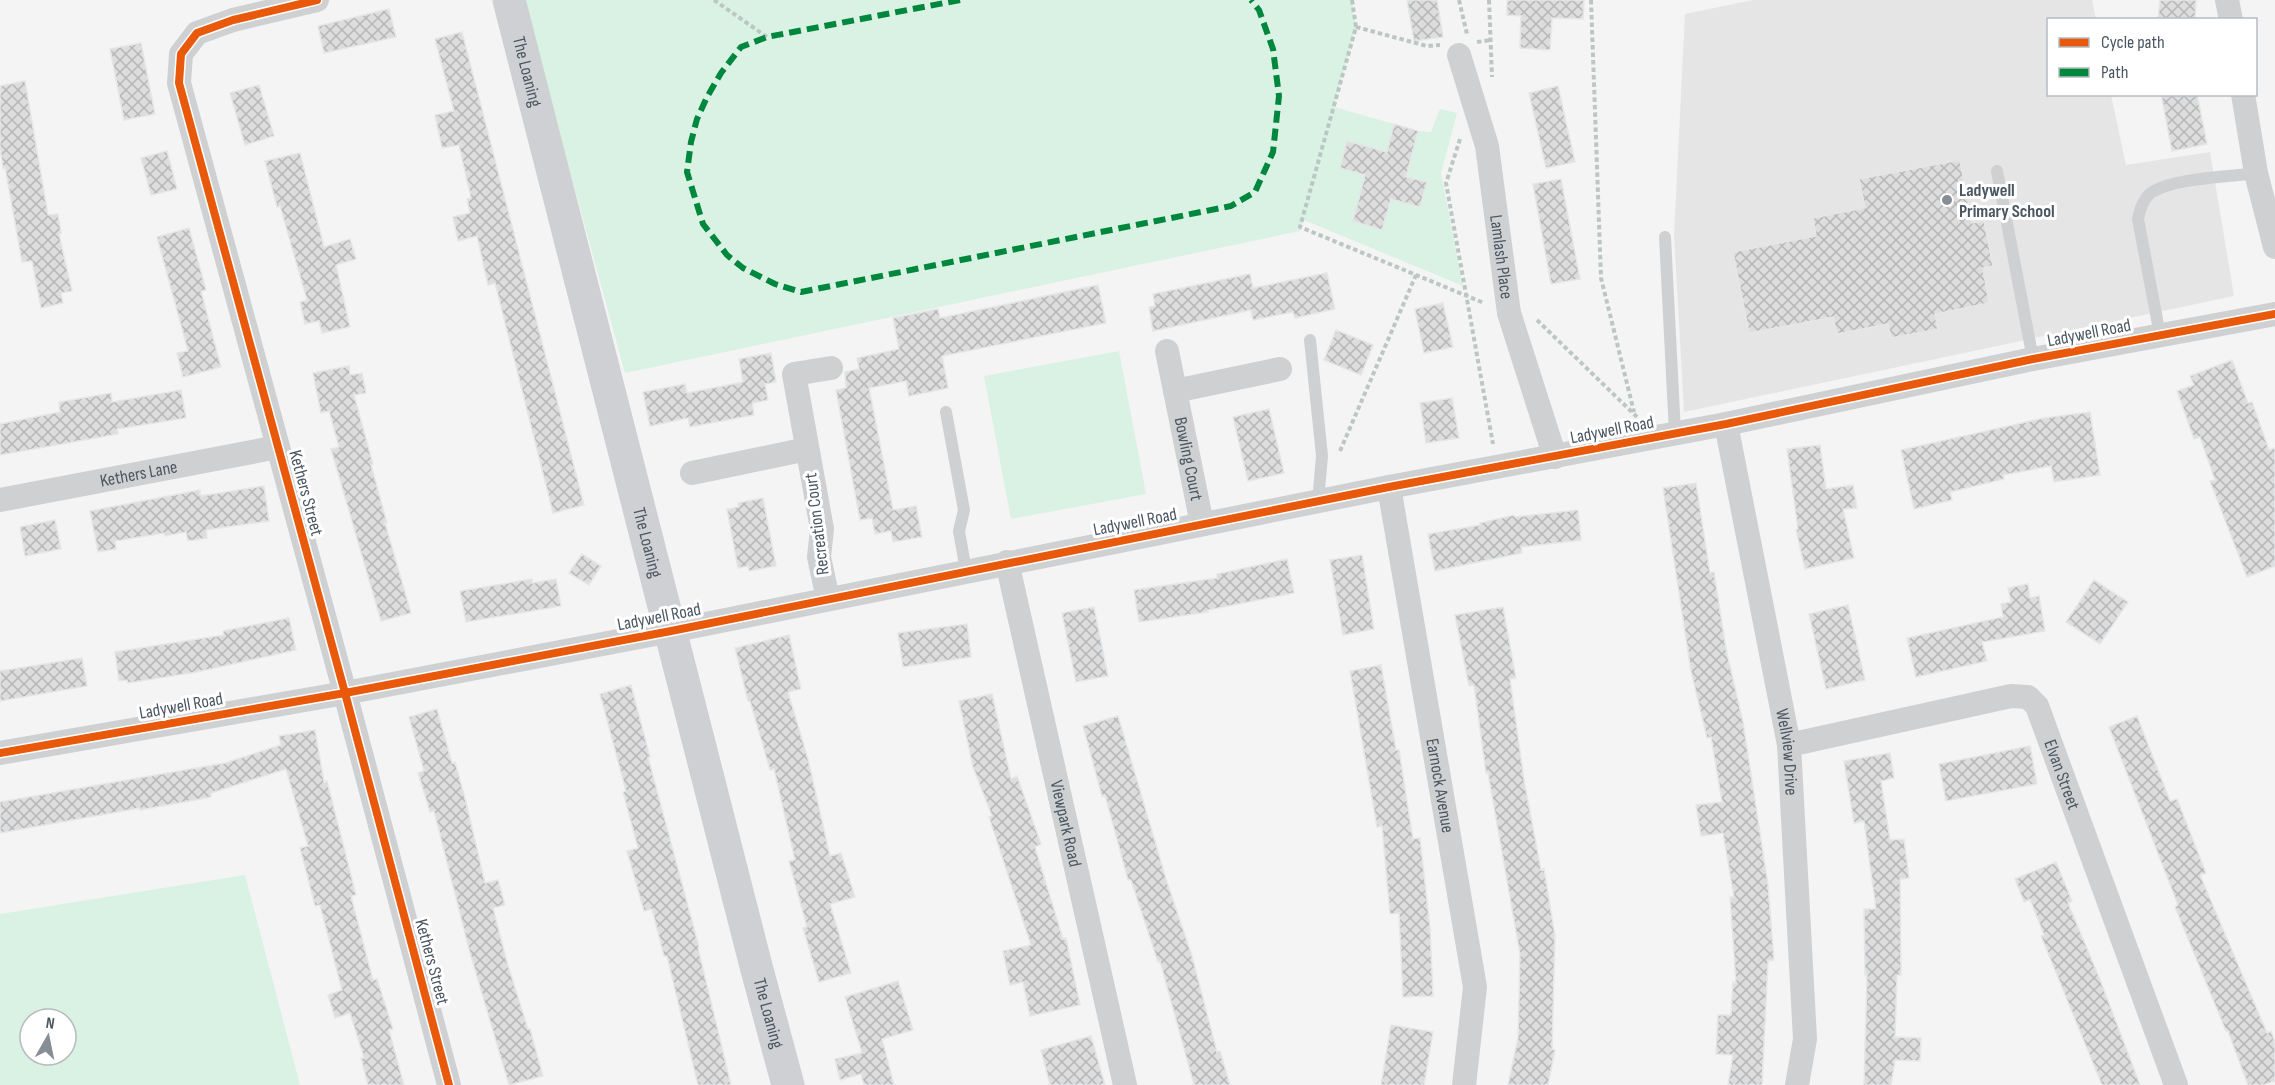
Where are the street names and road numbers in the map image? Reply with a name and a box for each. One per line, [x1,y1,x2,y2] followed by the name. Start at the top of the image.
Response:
[508,34,546,109] street label: The Loaning
[1486,213,1518,300] street label: Lamlash Place
[2045,315,2133,351] street label: Ladywell Road
[1568,412,1656,448] street label: Ladywell Road
[1170,415,1208,503] street label: Bowling Court
[285,448,328,539] street label: Kethers Street
[98,456,179,491] street label: Kethers Lane
[800,471,834,576] street label: Recreation Court
[1091,504,1179,540] street label: Ladywell Road
[629,505,667,580] street label: The Loaning
[615,599,703,635] street label: Ladywell Road
[137,688,225,724] street label: Ladywell Road
[1772,707,1802,796] street label: Wellview Drive
[1422,737,1459,834] street label: Earnock Avenue
[2040,737,2085,813] street label: Elvan Street
[1046,778,1086,869] street label: Viewpark Road
[411,917,454,1008] street label: Kethers Street
[749,976,788,1051] street label: The Loaning

